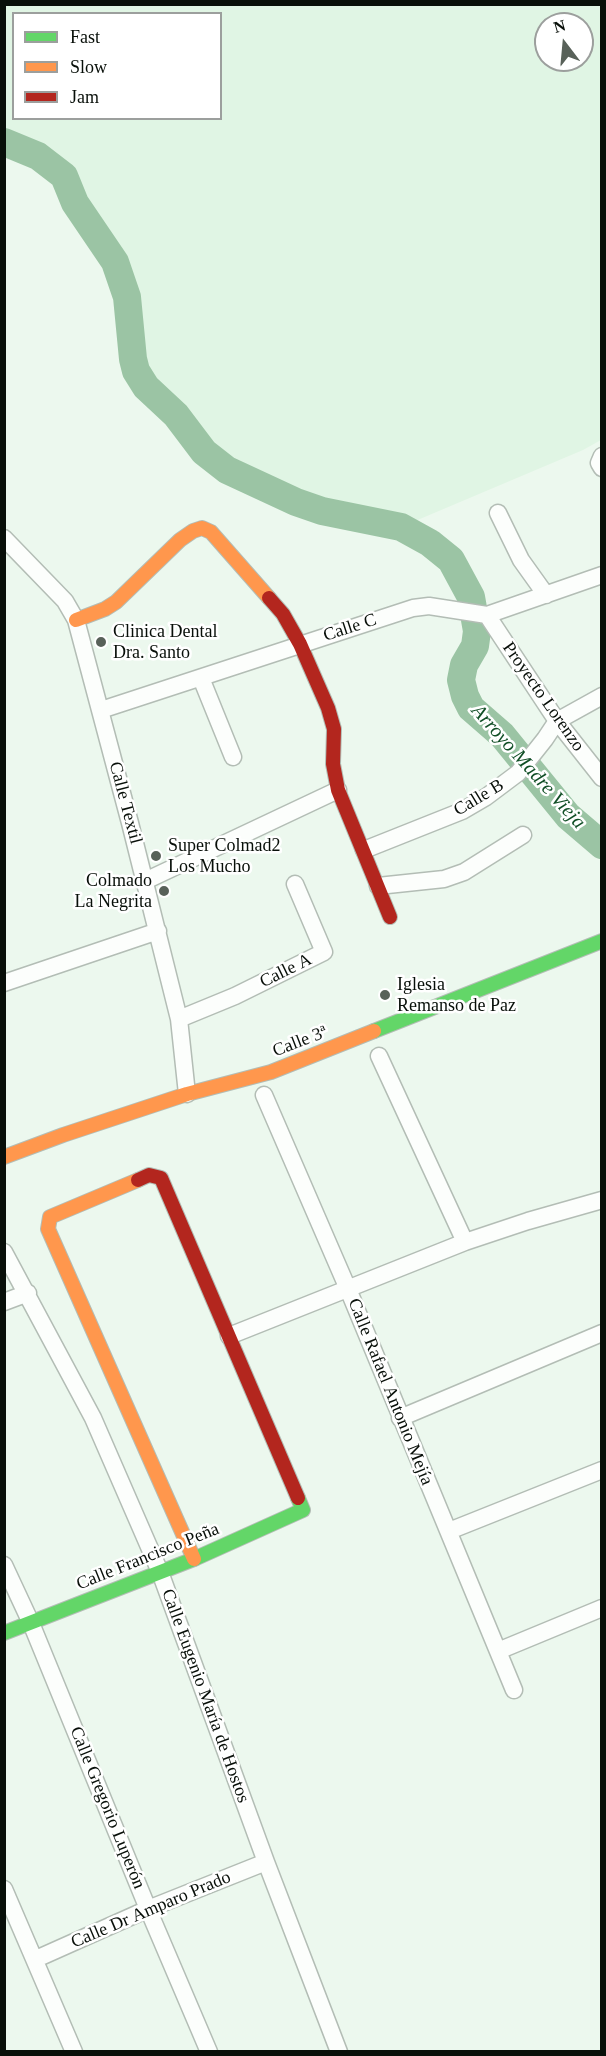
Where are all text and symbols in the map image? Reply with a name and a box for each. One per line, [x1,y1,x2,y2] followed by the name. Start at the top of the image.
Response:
[12,12,222,120] legend
[534,12,594,72] north arrow
[552,16,567,36] text: N
[70,27,100,47] text: Fast
[70,57,107,77] text: Slow
[70,87,99,107] text: Jam
[321,609,379,647] street label: Calle C
[113,621,217,664] place label: Clinica Dental Dra. Santo
[94,635,108,649] marker: Clinica Dental Dra. Santo
[497,638,589,756] street label: Proyecto Lorenzo
[466,700,590,834] water label: Arroyo Madre Vieja
[104,760,146,846] street label: Calle Textil
[450,775,508,821] street label: Calle B
[168,835,280,878] place label: Super Colmad2 Los Mucho
[149,849,163,863] marker: Super Colmad2 Los Mucho
[75,870,152,912] place label: Colmado La Negrita
[157,884,171,898] marker: Colmado La Negrita
[256,949,316,993] street label: Calle A
[397,974,516,1016] place label: Iglesia Remanso de Paz
[378,988,392,1002] marker: Iglesia Remanso de Paz
[270,1022,330,1062] street label: Calle 3ª
[343,1295,437,1489] street label: Calle Rafael Antonio Mejía
[74,1519,222,1595] street label: Calle Francisco Peña
[156,1586,254,1806] street label: Calle Eugenio María de Hostos
[65,1724,149,1892] street label: Calle Gregorio Luperón
[68,1867,234,1953] street label: Calle Dr Amparo Prado

